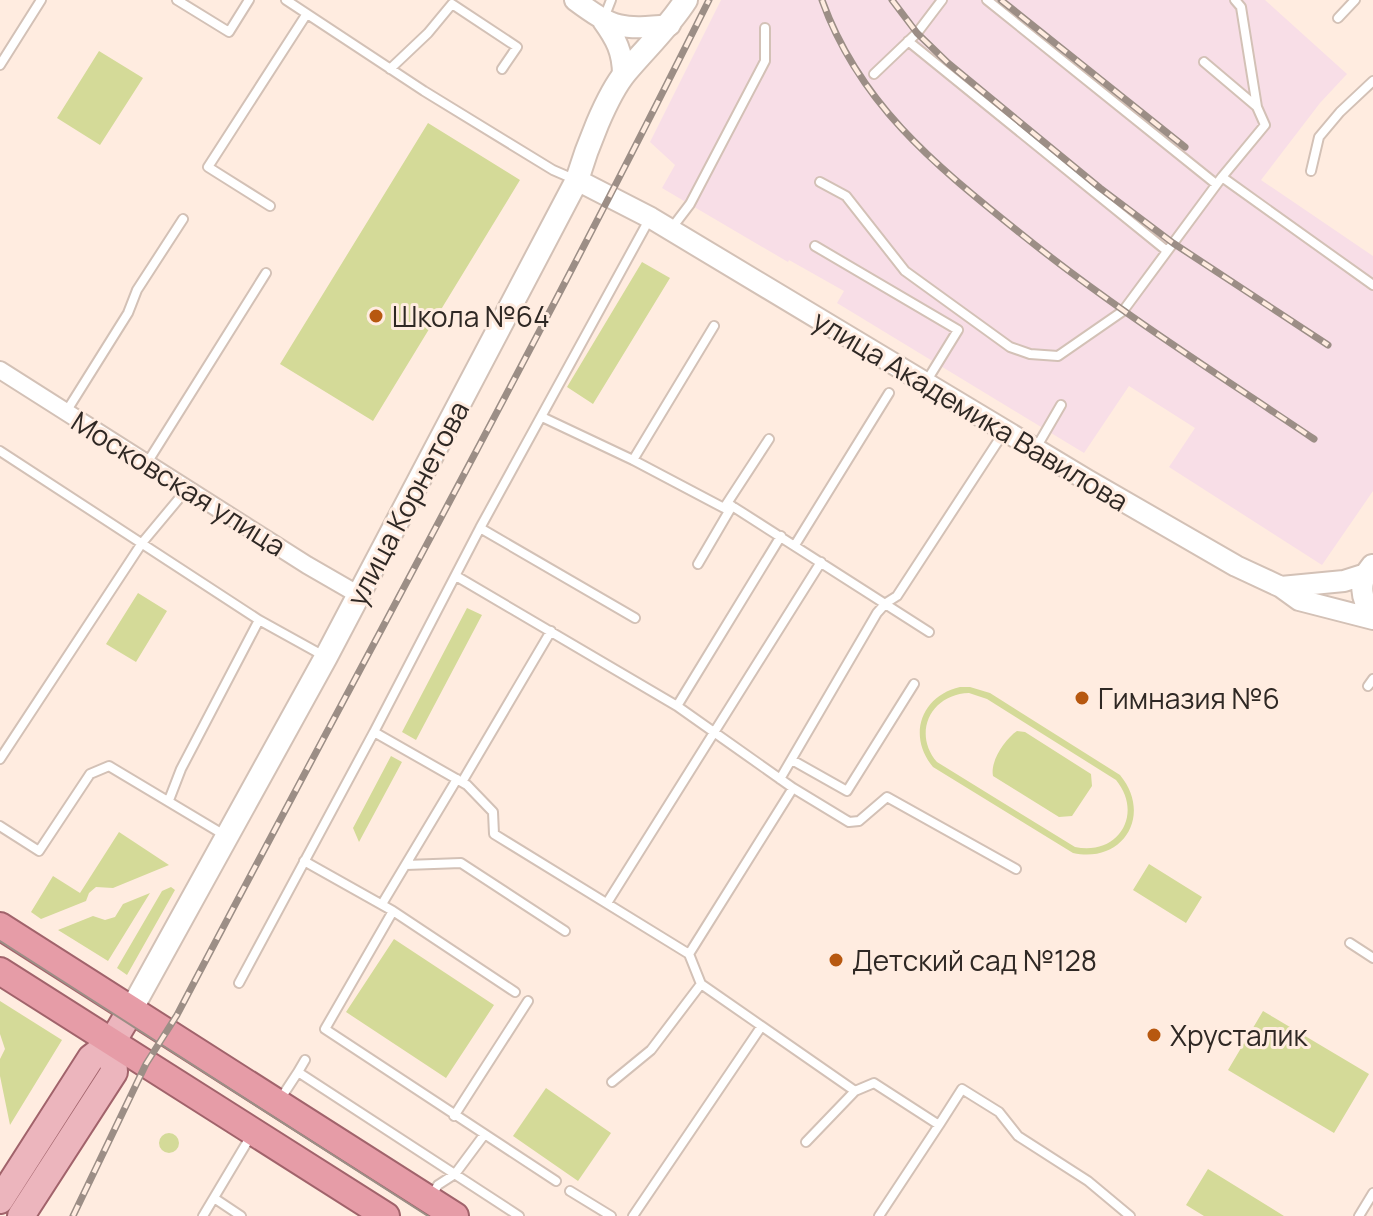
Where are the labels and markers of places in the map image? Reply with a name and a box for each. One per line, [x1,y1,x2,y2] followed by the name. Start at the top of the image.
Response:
[392,297,550,335] place label: Школа №64
[367,307,385,325] marker: Школа №64
[1098,679,1280,717] place label: Гимназия №6
[1073,689,1091,707] marker: Гимназия №6
[852,941,1097,979] place label: Детский сад №128
[827,951,845,969] marker: Детский сад №128
[1170,1016,1309,1054] place label: Хрусталик
[1145,1026,1163,1044] marker: Хрусталик

